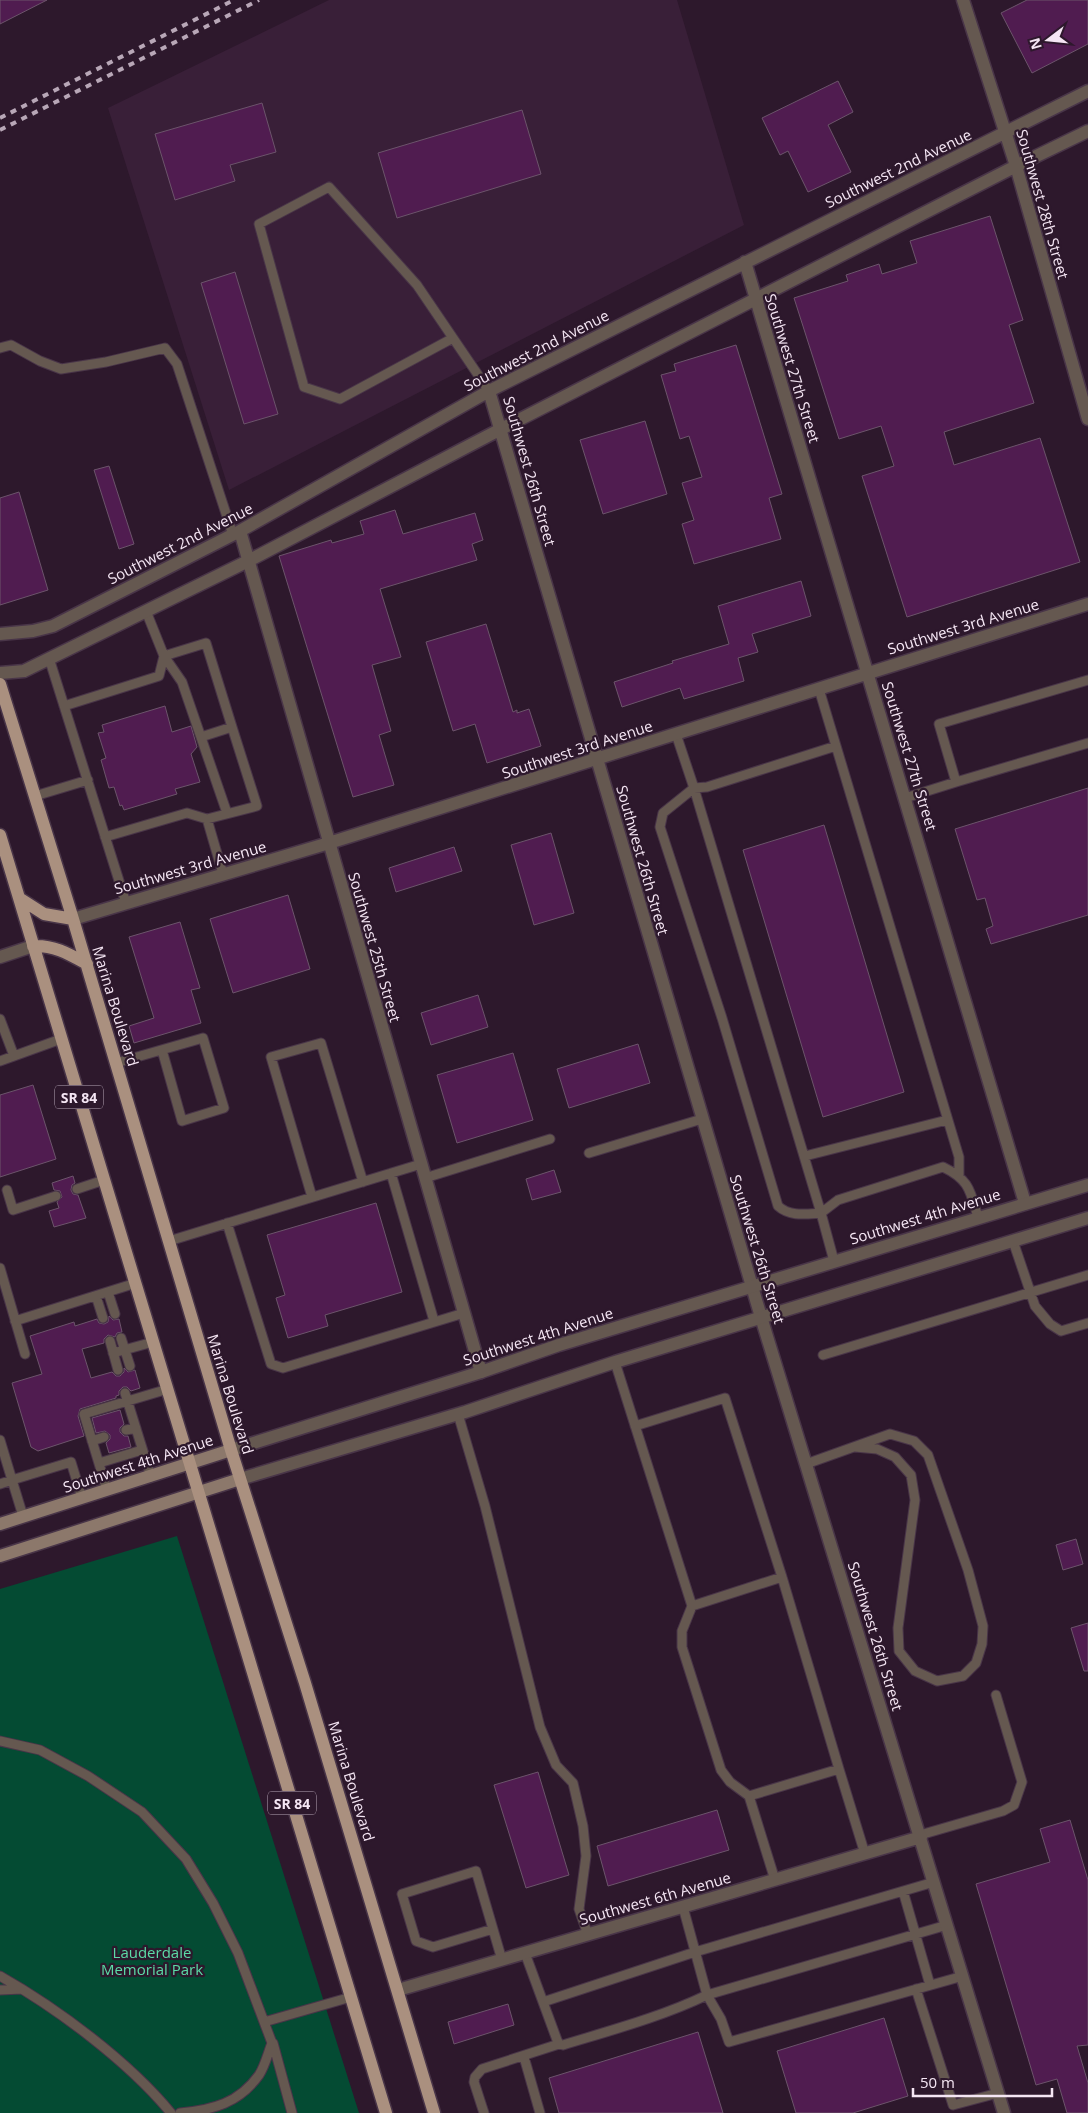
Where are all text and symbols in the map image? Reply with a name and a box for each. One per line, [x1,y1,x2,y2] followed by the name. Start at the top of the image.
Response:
[1023,15,1073,65] north arrow
[1024,36,1046,52] text: N
[821,124,975,212] street label: Southwest 2nd Avenue
[1012,127,1074,281] street label: Southwest 28th Street
[761,291,825,445] street label: Southwest 27th Street
[460,305,612,395] street label: Southwest 2nd Avenue
[499,394,561,548] street label: Southwest 26th Street
[104,498,256,588] street label: Southwest 2nd Avenue
[885,593,1041,659] street label: Southwest 3rd Avenue
[878,679,942,833] street label: Southwest 27th Street
[499,715,655,783] street label: Southwest 3rd Avenue
[612,783,674,937] street label: Southwest 26th Street
[112,836,268,898] street label: Southwest 3rd Avenue
[344,870,406,1024] street label: Southwest 25th Street
[88,944,144,1068] street label: Marina Boulevard
[55,1086,103,1108] road number: SR 84
[726,1172,790,1326] street label: Southwest 26th Street
[847,1184,1003,1248] street label: Southwest 4th Avenue
[460,1302,616,1370] street label: Southwest 4th Avenue
[203,1332,259,1456] street label: Marina Boulevard
[60,1429,216,1497] street label: Southwest 4th Avenue
[844,1559,908,1713] street label: Southwest 26th Street
[324,1719,380,1843] street label: Marina Boulevard
[268,1792,316,1815] road number: SR 84
[577,1867,733,1929] street label: Southwest 6th Avenue
[101,1942,203,1979] park label: Lauderdale Memorial Park
[913,2066,1052,2098] scale bar
[920,2072,955,2092] text: 50 m

